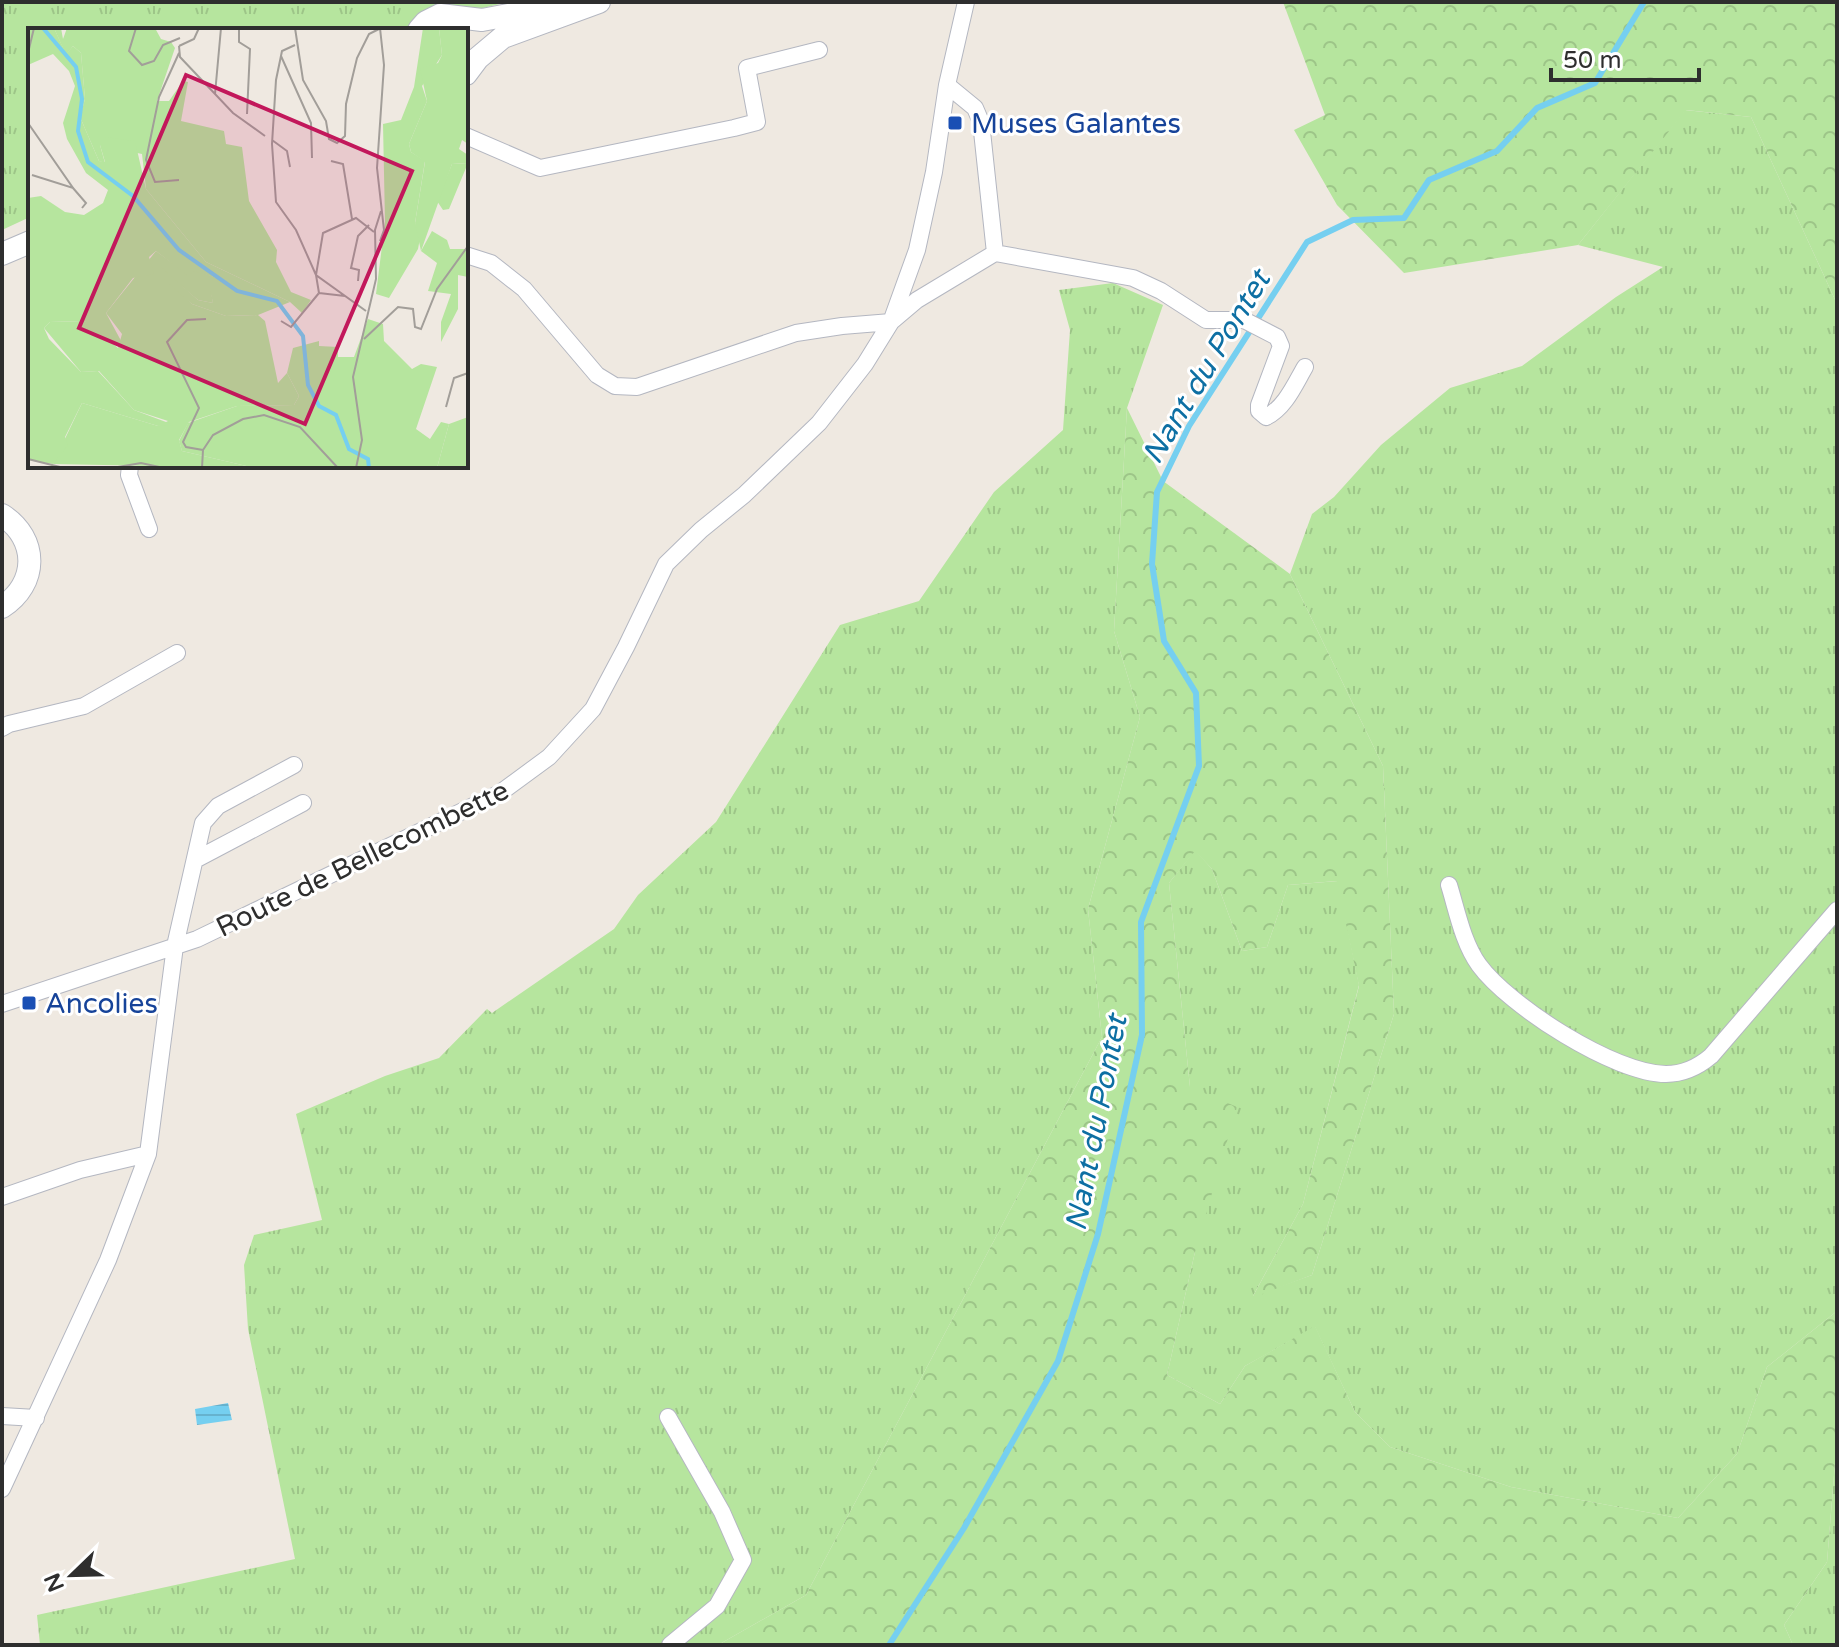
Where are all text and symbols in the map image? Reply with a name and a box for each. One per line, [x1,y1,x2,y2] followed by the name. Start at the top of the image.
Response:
[28,28,468,468] inset map
[1551,32,1699,82] scale bar
[1563,46,1621,75] text: 50 m
[971,107,1181,141] place label: Muses Galantes
[946,114,964,132] marker: Muses Galantes
[1134,261,1280,471] water label: Nant du Pontet
[211,773,514,945] street label: Route de Bellecombette
[45,987,158,1021] place label: Ancolies
[20,994,38,1012] marker: Ancolies
[1057,1009,1136,1234] water label: Nant du Pontet
[32,1535,112,1615] north arrow
[39,1569,70,1596] text: N

